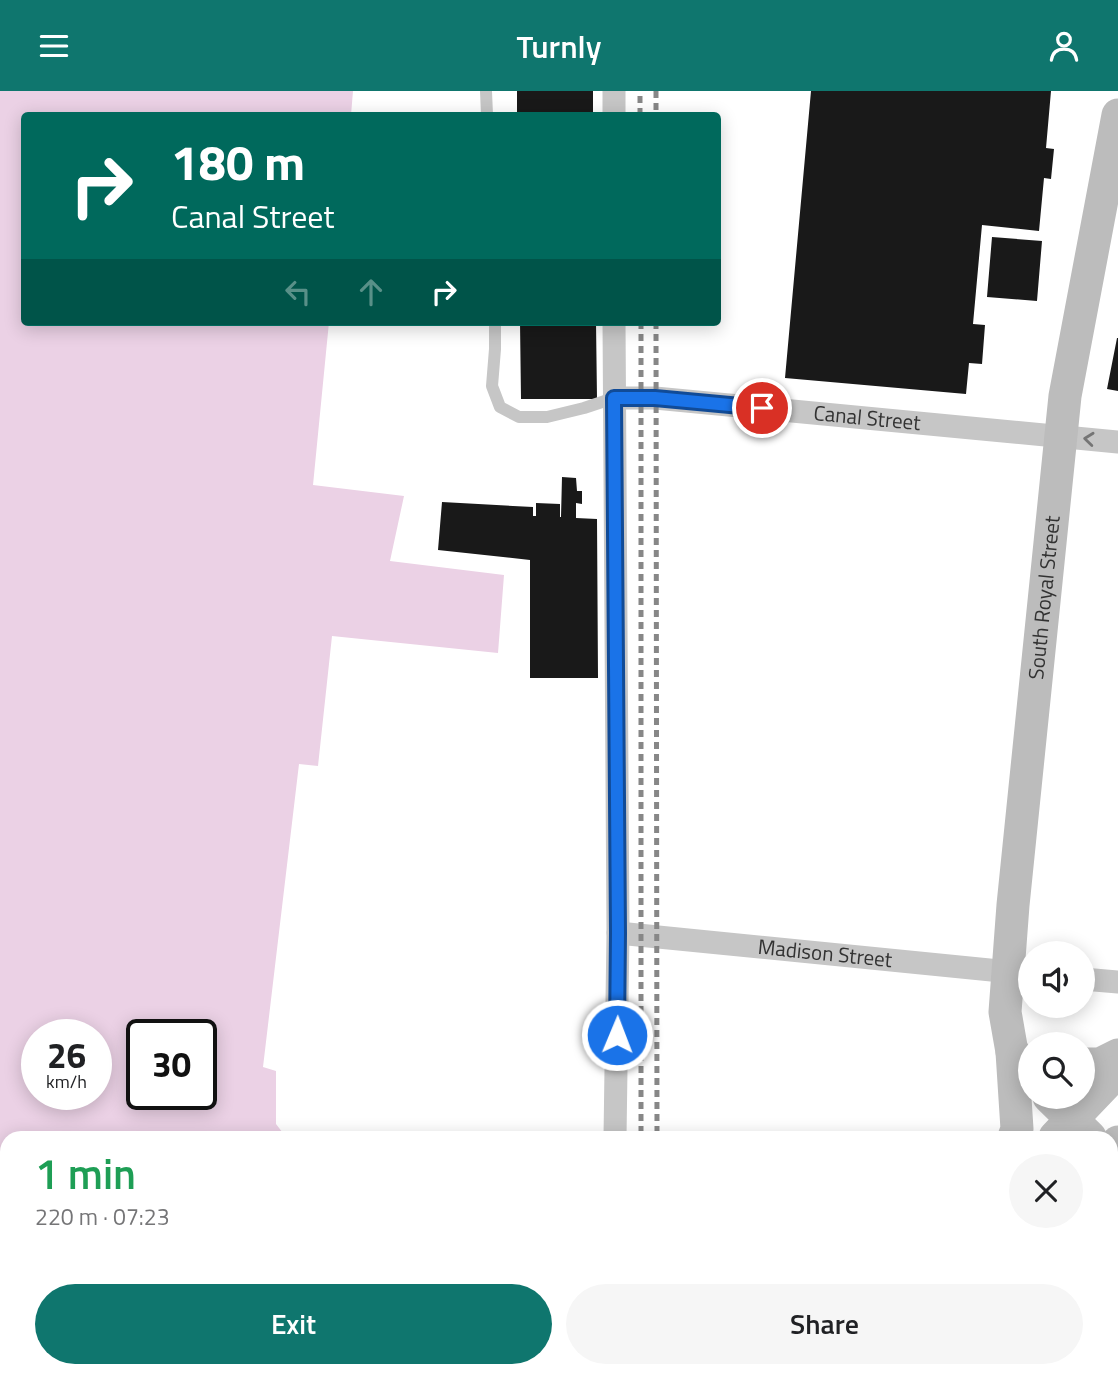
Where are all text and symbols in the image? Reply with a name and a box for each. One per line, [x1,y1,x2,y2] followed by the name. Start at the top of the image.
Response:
[517,22,601,70] text: Turnly
[35,27,73,65] icon: menu
[1045,27,1083,65] icon: person
[171,124,305,199] text: 180 m
[56,140,147,231] icon: right
[171,192,335,240] text: Canal Street
[279,273,317,311] icon: left
[352,273,390,311] icon: ahead
[425,273,463,311] icon: right
[732,378,792,438] pin
[743,389,781,427] icon: arrive
[812,396,923,438] street label: Canal Street
[1083,432,1094,447] one-way arrow
[1019,513,1068,681] street label: South Royal Street
[756,930,894,975] street label: Madison Street
[1018,941,1095,1109] map controls
[1018,941,1095,1018] button: sound
[580,998,654,1072] position arrow
[126,1019,217,1110] speed limit sign: 30
[47,1028,86,1082] text: 26
[1018,1032,1095,1109] button: search
[46,1068,87,1095] text: km/h
[35,1141,136,1205] text: 1 min
[1009,1154,1083,1228] button: close
[35,1199,170,1234] text: 220 m · 07:23
[35,1284,552,1364] button: Exit
[566,1284,1083,1364] button: Share

